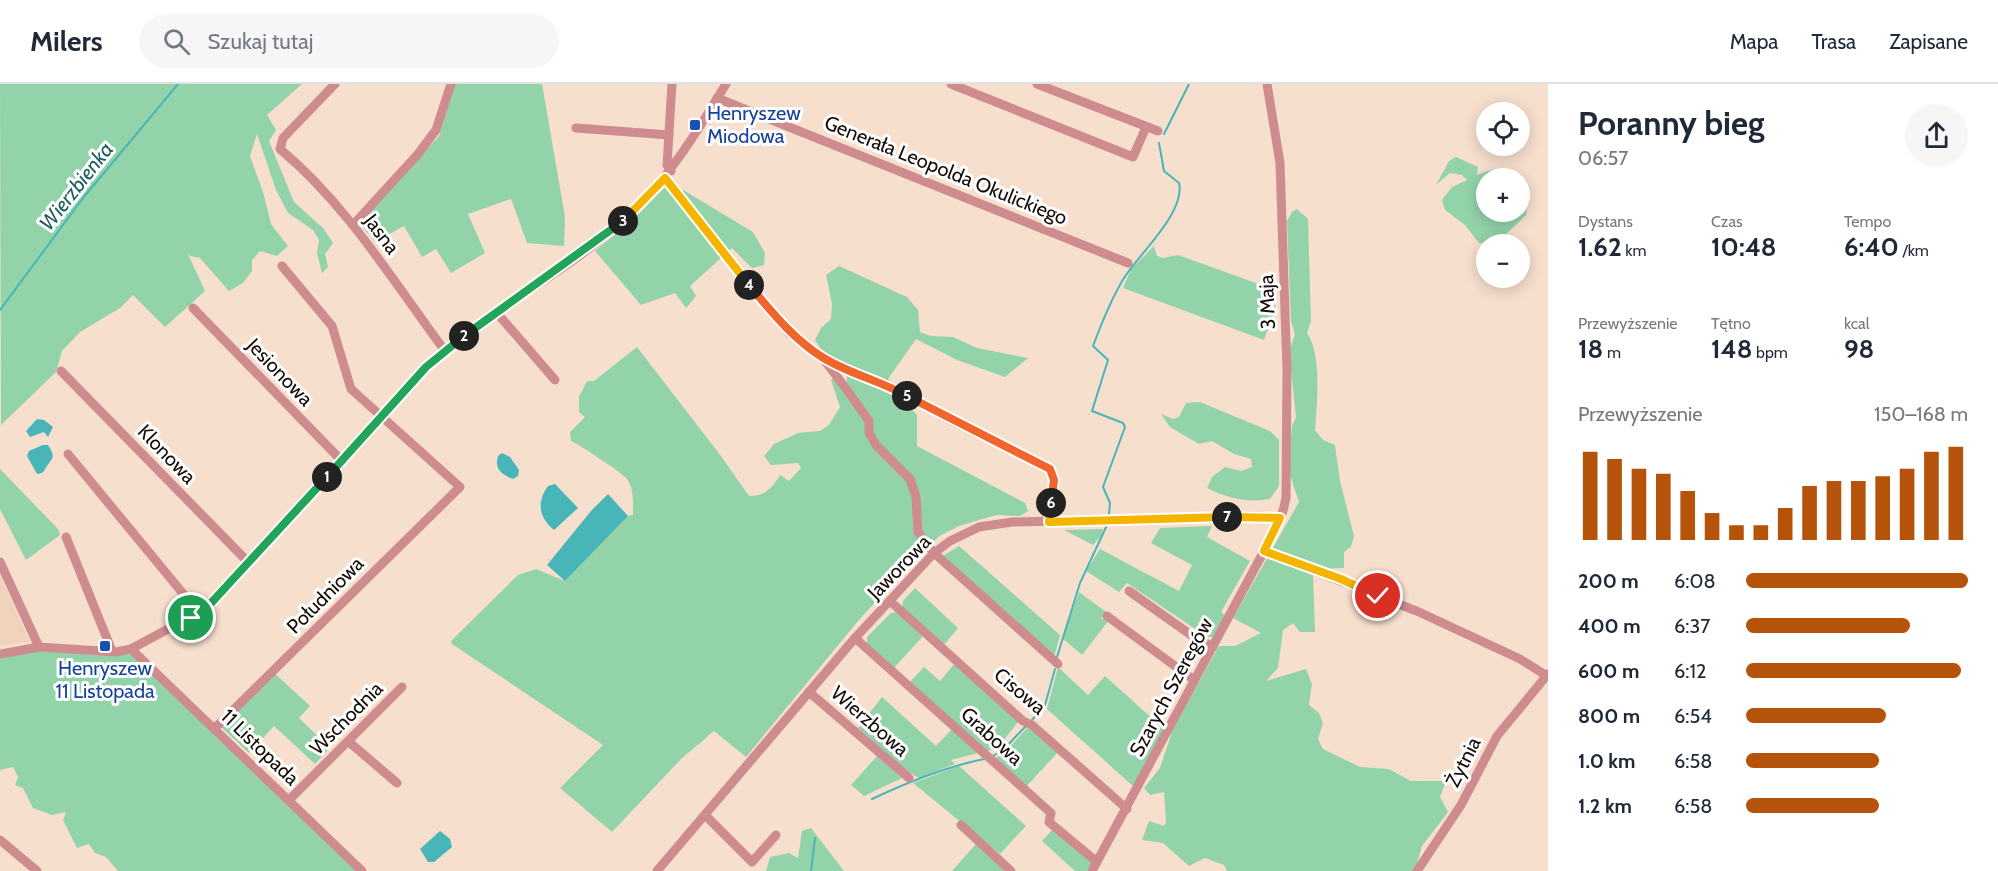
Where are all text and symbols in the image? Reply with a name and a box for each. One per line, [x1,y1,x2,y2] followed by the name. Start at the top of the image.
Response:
[139,14,559,68] search box
[30,24,103,58] text: Milers
[160,25,193,58] icon: search
[208,28,313,55] text: Szukaj tutaj
[1730,29,1778,54] text: Mapa
[1811,29,1856,54] text: Trasa
[1889,29,1968,54] text: Zapisane
[707,101,801,148] place label: Henryszew Miodowa
[1476,102,1530,288] map controls
[1476,102,1530,156] button: locate
[1578,103,1765,143] text: Poranny bieg
[1905,104,1968,167] button: share
[821,110,1071,230] street label: Generała Leopolda Okulickiego
[688,118,702,132] marker: Henryszew Miodowa
[34,137,118,235] water label: Wierzbienka
[1578,146,1628,170] text: 06:57
[1476,168,1530,222] button: +
[608,206,638,236] pin: 3
[359,209,405,259] street label: Jasna
[619,211,627,230] text: 3
[1578,212,1633,231] text: Dystans
[1711,212,1743,231] text: Czas
[1844,212,1891,231] text: Tempo
[1578,231,1622,263] text: 1.62
[1711,231,1777,263] text: 10:48
[1844,231,1899,263] text: 6:40
[1476,234,1530,288] button: −
[1622,241,1647,260] text: km
[1899,241,1929,260] text: /km
[734,270,764,300] pin: 4
[1254,274,1280,330] street label: 3 Maja
[744,275,754,294] text: 4
[1578,314,1678,333] text: Przewyższenie
[1711,314,1751,333] text: Tętno
[1844,314,1870,333] text: kcal
[449,321,479,351] pin: 2
[460,326,468,345] text: 2
[241,332,318,411] street label: Jesionowa
[1578,333,1603,365] text: 18
[1711,333,1752,365] text: 148
[1844,333,1874,365] text: 98
[1603,343,1621,362] text: m
[1752,343,1788,362] text: bpm
[892,381,922,411] pin: 5
[903,386,911,405] text: 5
[1578,402,1702,426] text: Przewyższenie
[1874,402,1968,426] text: 150–168 m
[133,419,201,489] street label: Klonowa
[312,462,342,492] pin: 1
[324,467,330,486] text: 1
[1036,488,1066,518] pin: 6
[1047,493,1056,512] text: 6
[1212,502,1242,532] pin: 7
[1223,507,1231,526] text: 7
[862,529,936,605] street label: Jaworowa
[282,551,369,638] street label: Południowa
[1578,569,1639,593] text: 200 m
[1674,569,1716,593] text: 6:08
[1352,570,1403,621] pin
[1361,579,1394,612] icon: check
[165,592,216,643] pin
[174,601,207,634] icon: arrive
[1124,613,1218,760] street label: Szarych Szeregów
[1578,614,1641,638] text: 400 m
[1674,614,1710,638] text: 6:37
[98,639,112,653] marker: Henryszew 11 Listopada
[55,656,155,703] place label: Henryszew 11 Listopada
[1578,659,1639,683] text: 600 m
[1674,659,1707,683] text: 6:12
[989,662,1051,720] street label: Cisowa
[304,676,388,760] street label: Wschodnia
[826,681,914,762] street label: Wierzbowa
[956,702,1028,770] street label: Grabowa
[216,704,304,790] street label: 11 Listopada
[1578,704,1640,728] text: 800 m
[1674,704,1712,728] text: 6:54
[1440,733,1486,791] street label: Żytnia
[1578,749,1635,773] text: 1.0 km
[1674,749,1712,773] text: 6:58
[1578,794,1632,818] text: 1.2 km
[1674,794,1712,818] text: 6:58

